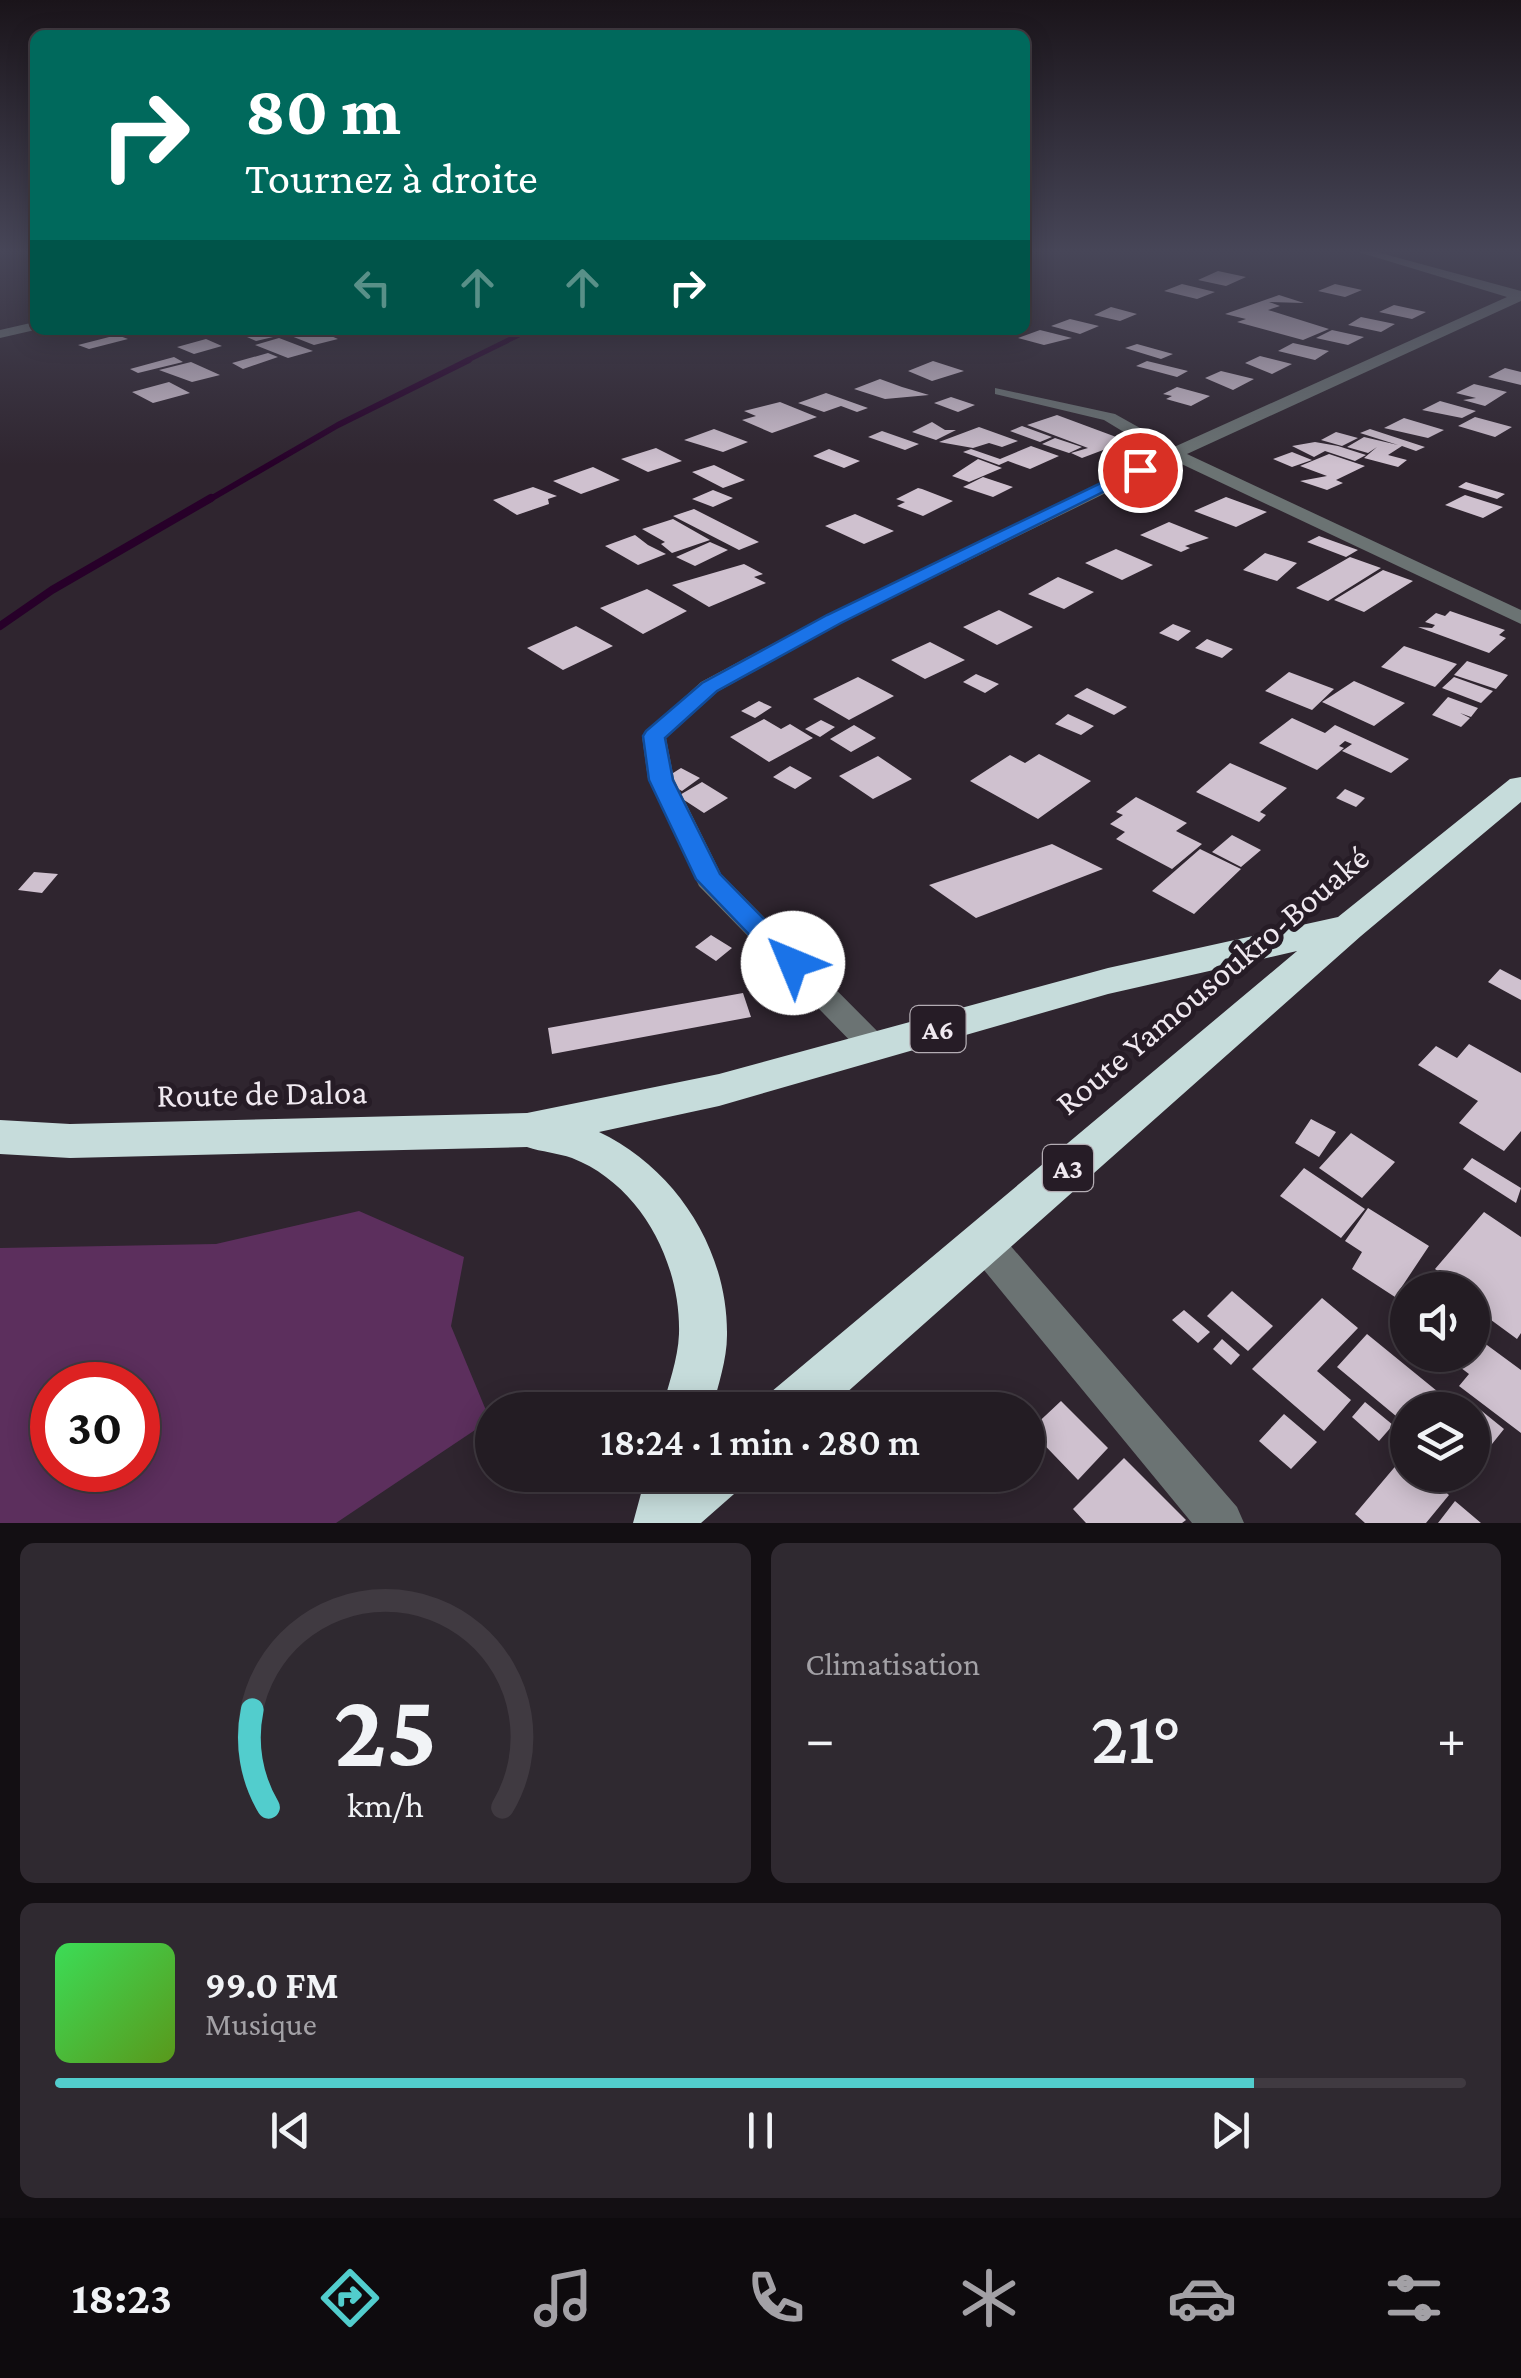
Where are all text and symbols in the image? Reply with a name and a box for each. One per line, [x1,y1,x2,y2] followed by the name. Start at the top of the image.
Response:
[80,70,210,200] icon: right
[245,71,401,149] text: 80 m
[245,153,538,203] text: Tournez à droite
[345,260,400,315] icon: left
[450,260,505,315] icon: ahead
[555,260,610,315] icon: ahead
[660,260,715,315] icon: right
[1098,428,1183,513] pin
[1113,443,1168,498] icon: arrive
[1048,838,1377,1123] street label: Route Yamousoukro-Bouaké
[741,911,845,1015] position arrow
[910,1006,966,1052] road number: A6
[156,1072,368,1115] street label: Route de Daloa
[1043,1145,1093,1191] road number: A3
[1390,1272,1490,1492] map controls
[1390,1272,1490,1372] button: sound
[30,1362,160,1492] speed limit sign: 30
[1390,1392,1490,1492] button: layers
[600,1421,920,1463] text: 18:24 · 1 min · 280 m
[806,1646,980,1682] text: Climatisation
[333,1672,437,1787] text: 25
[1091,1696,1181,1779] text: 21°
[806,1708,835,1769] text: −
[1437,1708,1466,1769] text: +
[347,1785,424,1825] text: km/h
[205,1964,339,2006] text: 99.0 FM
[205,2006,317,2042] text: Musique
[263,2103,318,2158] icon: previous
[733,2103,788,2158] icon: pause
[1203,2103,1258,2158] icon: next
[315,2263,385,2333] icon: directions
[528,2263,598,2333] icon: music
[741,2263,811,2333] icon: phone
[954,2263,1024,2333] icon: climate
[1167,2263,1237,2333] icon: car
[1379,2263,1449,2333] icon: filters
[71,2273,172,2323] text: 18:23

